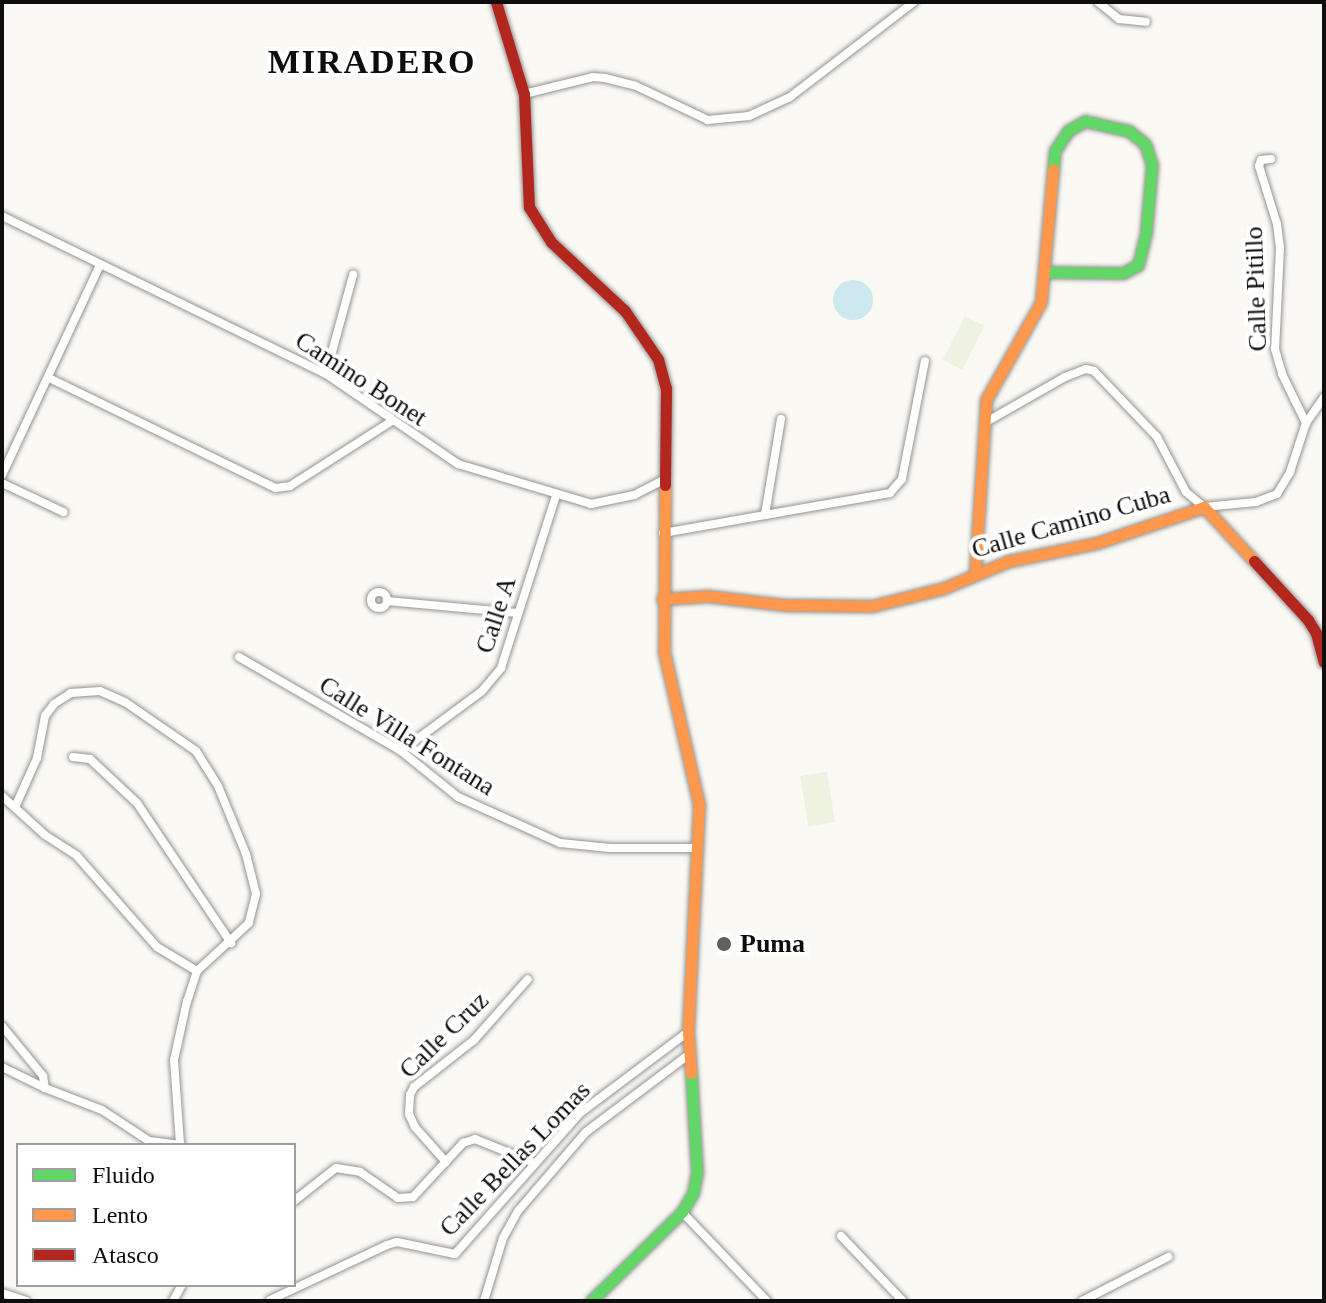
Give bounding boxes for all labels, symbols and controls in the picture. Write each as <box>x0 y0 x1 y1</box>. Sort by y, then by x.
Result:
district label: MIRADERO <box>268 42 476 82</box>
street label: Calle Pitillo <box>1238 226 1274 352</box>
street label: Camino Bonet <box>289 325 433 433</box>
street label: Calle Camino Cuba <box>968 479 1174 565</box>
street label: Calle A <box>469 572 523 658</box>
street label: Calle Villa Fontana <box>313 669 501 803</box>
place label: Puma <box>740 928 805 960</box>
marker: Puma <box>715 935 733 953</box>
street label: Calle Cruz <box>393 985 495 1085</box>
street label: Calle Bellas Lomas <box>433 1075 597 1243</box>
legend <box>16 1143 296 1287</box>
text: Fluido <box>92 1162 155 1188</box>
text: Lento <box>92 1202 148 1228</box>
text: Atasco <box>92 1242 159 1268</box>

